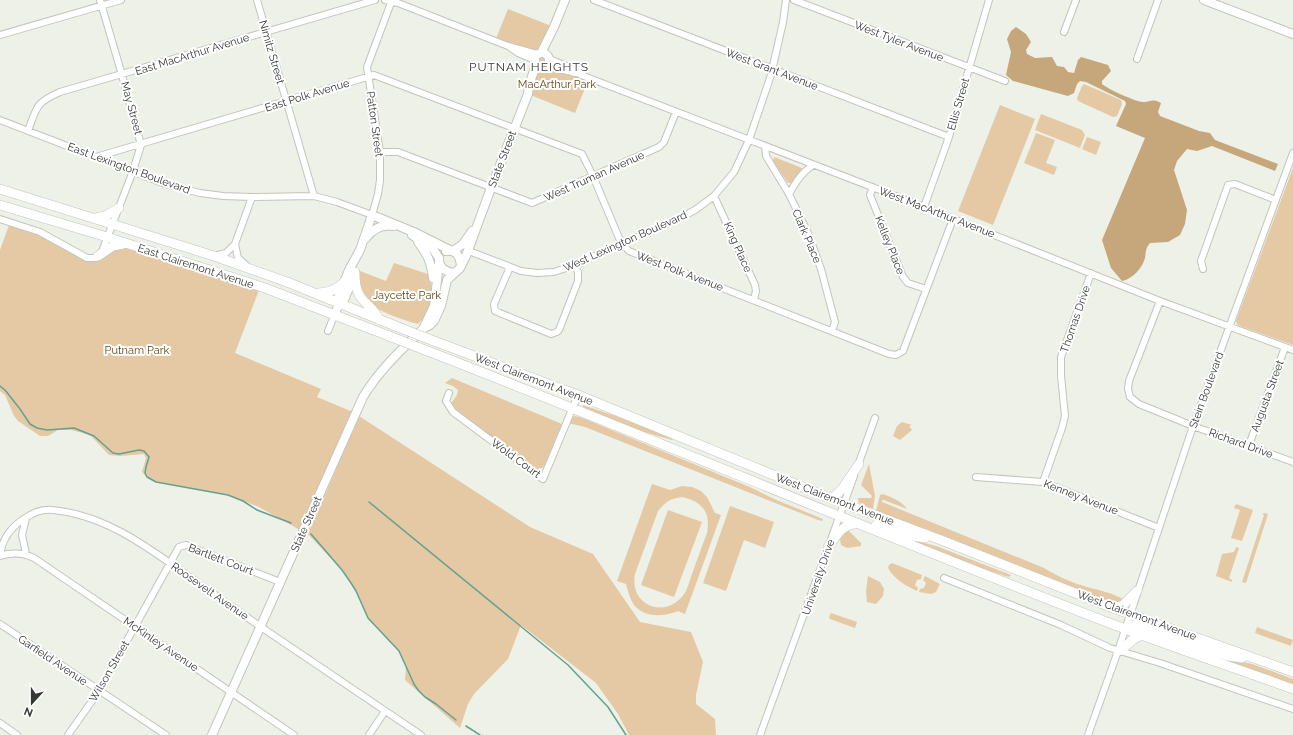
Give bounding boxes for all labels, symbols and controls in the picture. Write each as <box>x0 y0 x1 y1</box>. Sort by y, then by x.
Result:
street label: West Tyler Avenue <box>852 18 946 65</box>
street label: Nimitz Street <box>256 19 287 86</box>
street label: East MacArthur Avenue <box>134 31 251 78</box>
street label: West Grant Avenue <box>724 46 820 93</box>
district label: PUTNAM HEIGHTS <box>469 60 589 74</box>
street label: East Polk Avenue <box>263 76 351 115</box>
street label: Ellis Street <box>945 76 972 132</box>
park label: MacArthur Park <box>518 78 596 91</box>
street label: May Street <box>118 80 145 136</box>
street label: Patton Street <box>363 90 386 158</box>
street label: State Street <box>486 129 519 189</box>
street label: East Lexington Boulevard <box>66 140 192 197</box>
street label: West Truman Avenue <box>542 148 647 204</box>
street label: West MacArthur Avenue <box>877 184 997 241</box>
street label: Clark Place <box>789 207 824 266</box>
street label: West Lexington Boulevard <box>561 208 689 275</box>
street label: Kelley Place <box>872 214 907 277</box>
street label: King Place <box>721 220 755 275</box>
street label: East Clairemont Avenue <box>136 242 256 292</box>
street label: West Polk Avenue <box>634 249 726 294</box>
street label: Thomas Drive <box>1058 283 1093 354</box>
park label: Jaycette Park <box>373 289 441 302</box>
park label: Putnam Park <box>105 344 170 357</box>
street label: Stein Boulevard <box>1187 350 1226 430</box>
street label: West Clairemont Avenue <box>473 351 595 408</box>
street label: Augusta Street <box>1248 358 1287 434</box>
street label: Richard Drive <box>1207 426 1275 461</box>
street label: Wold Court <box>488 436 543 481</box>
street label: West Clairemont Avenue <box>774 471 896 528</box>
street label: Kenney Avenue <box>1042 477 1121 518</box>
street label: State Street <box>288 494 325 554</box>
street label: University Drive <box>799 537 838 617</box>
street label: Bartlett Court <box>186 541 255 578</box>
street label: Roosevelt Avenue <box>168 560 251 623</box>
street label: West Clairemont Avenue <box>1075 588 1199 643</box>
street label: McKinley Avenue <box>121 615 201 675</box>
street label: Garfield Avenue <box>16 632 90 689</box>
street label: Wilson Street <box>87 638 132 704</box>
north arrow <box>12 683 52 723</box>
text: N <box>22 704 35 719</box>

